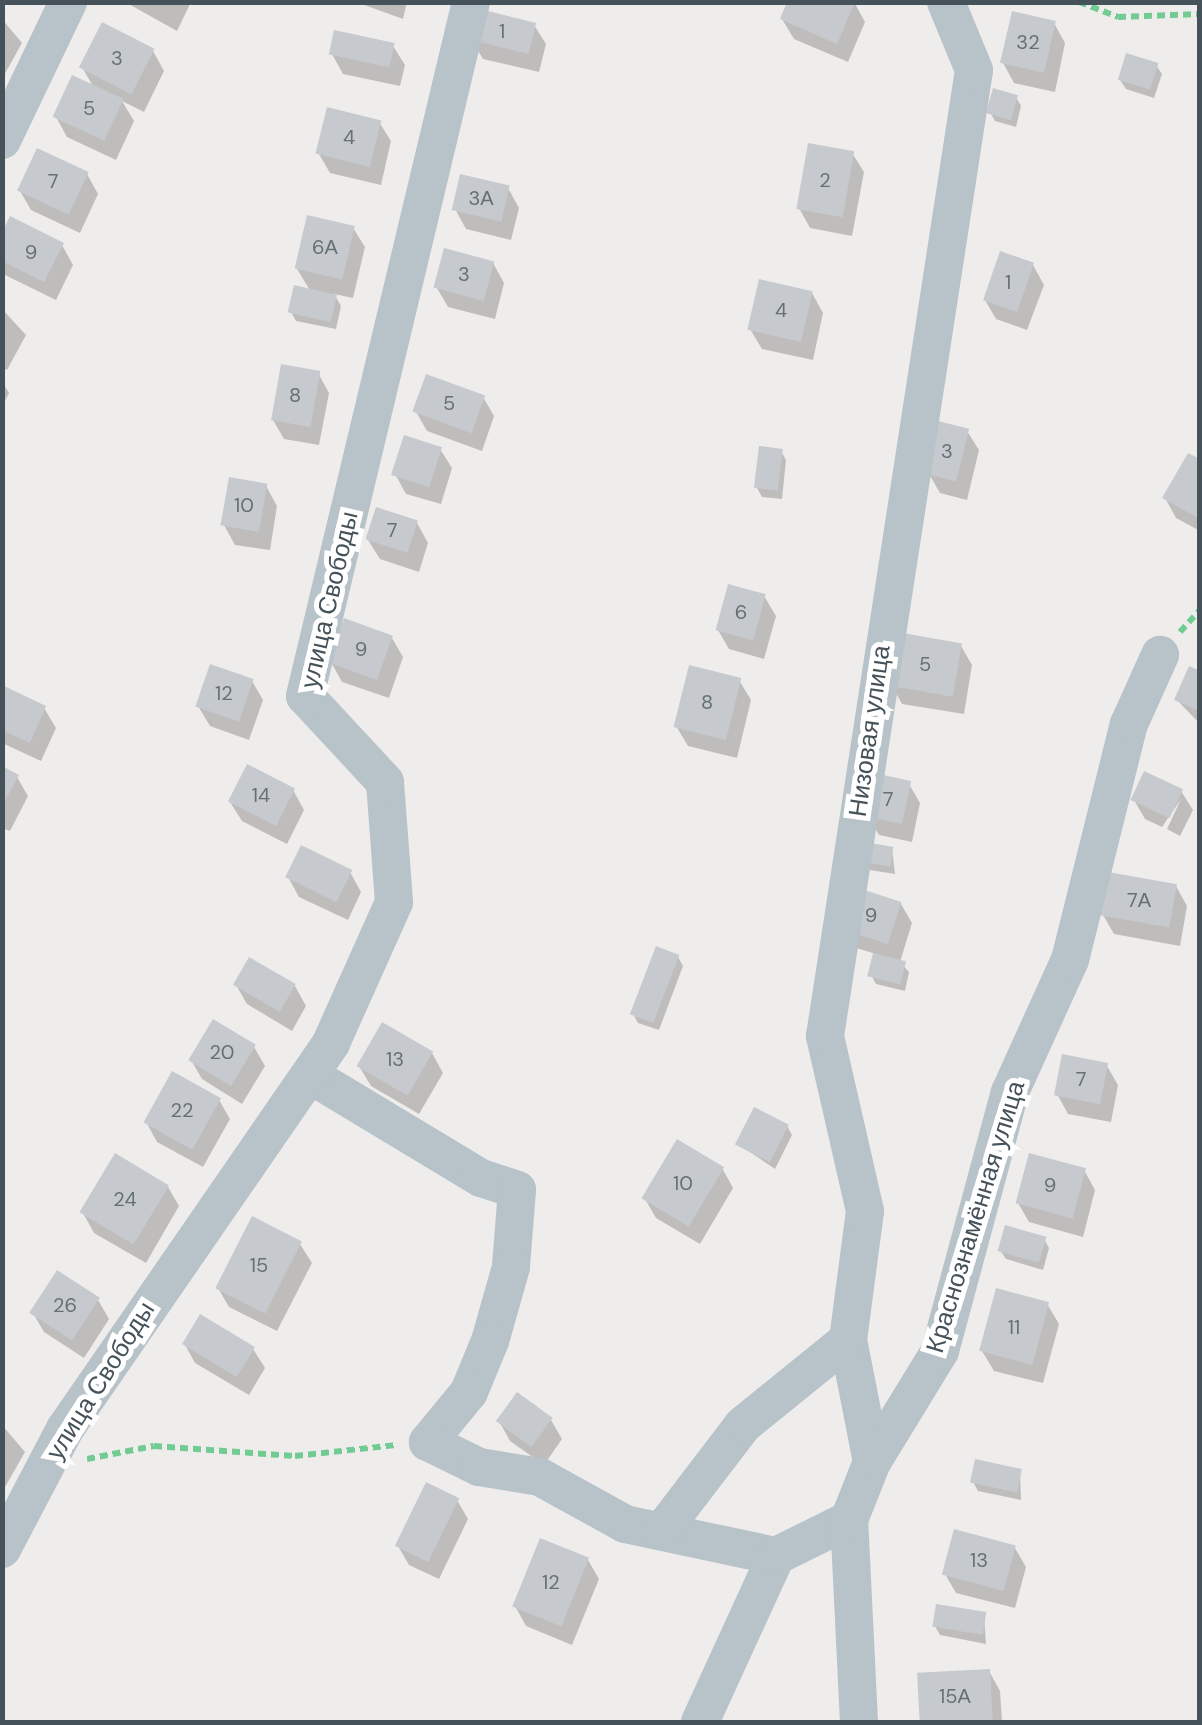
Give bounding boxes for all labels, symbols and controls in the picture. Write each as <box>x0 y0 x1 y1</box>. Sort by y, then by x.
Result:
house number: 1 <box>499 19 505 43</box>
house number: 32 <box>1016 30 1040 54</box>
house number: 3 <box>111 46 123 70</box>
house number: 5 <box>83 96 95 120</box>
house number: 4 <box>343 125 355 149</box>
house number: 2 <box>819 168 831 192</box>
house number: 7 <box>48 169 58 193</box>
house number: 3А <box>468 186 494 210</box>
house number: 6А <box>312 235 338 259</box>
house number: 9 <box>25 240 37 264</box>
house number: 3 <box>458 262 470 286</box>
house number: 1 <box>1005 270 1011 294</box>
house number: 4 <box>775 298 787 322</box>
house number: 8 <box>289 383 301 407</box>
house number: 5 <box>443 391 455 415</box>
house number: 3 <box>941 439 953 463</box>
house number: 10 <box>234 493 254 517</box>
street label: улица Свободы <box>295 509 365 691</box>
house number: 7 <box>387 518 397 542</box>
house number: 6 <box>735 600 747 624</box>
house number: 9 <box>355 637 367 661</box>
street label: Низовая улица <box>843 643 897 819</box>
house number: 5 <box>919 652 931 676</box>
house number: 12 <box>215 681 233 705</box>
house number: 8 <box>701 690 713 714</box>
house number: 14 <box>252 783 270 807</box>
house number: 7 <box>883 787 893 811</box>
house number: 7А <box>1127 888 1151 912</box>
house number: 9 <box>865 903 877 927</box>
house number: 20 <box>210 1040 234 1064</box>
house number: 13 <box>386 1047 404 1071</box>
house number: 7 <box>1076 1067 1086 1091</box>
street label: Краснознамённая улица <box>920 1077 1032 1357</box>
house number: 22 <box>170 1098 194 1122</box>
house number: 10 <box>673 1171 693 1195</box>
house number: 9 <box>1044 1173 1056 1197</box>
house number: 24 <box>113 1187 137 1211</box>
house number: 15 <box>250 1253 268 1277</box>
house number: 26 <box>53 1293 77 1317</box>
street label: улица Свободы <box>40 1296 162 1466</box>
house number: 11 <box>1008 1315 1020 1339</box>
house number: 13 <box>970 1548 988 1572</box>
house number: 12 <box>542 1570 560 1594</box>
house number: 15А <box>939 1684 971 1708</box>

